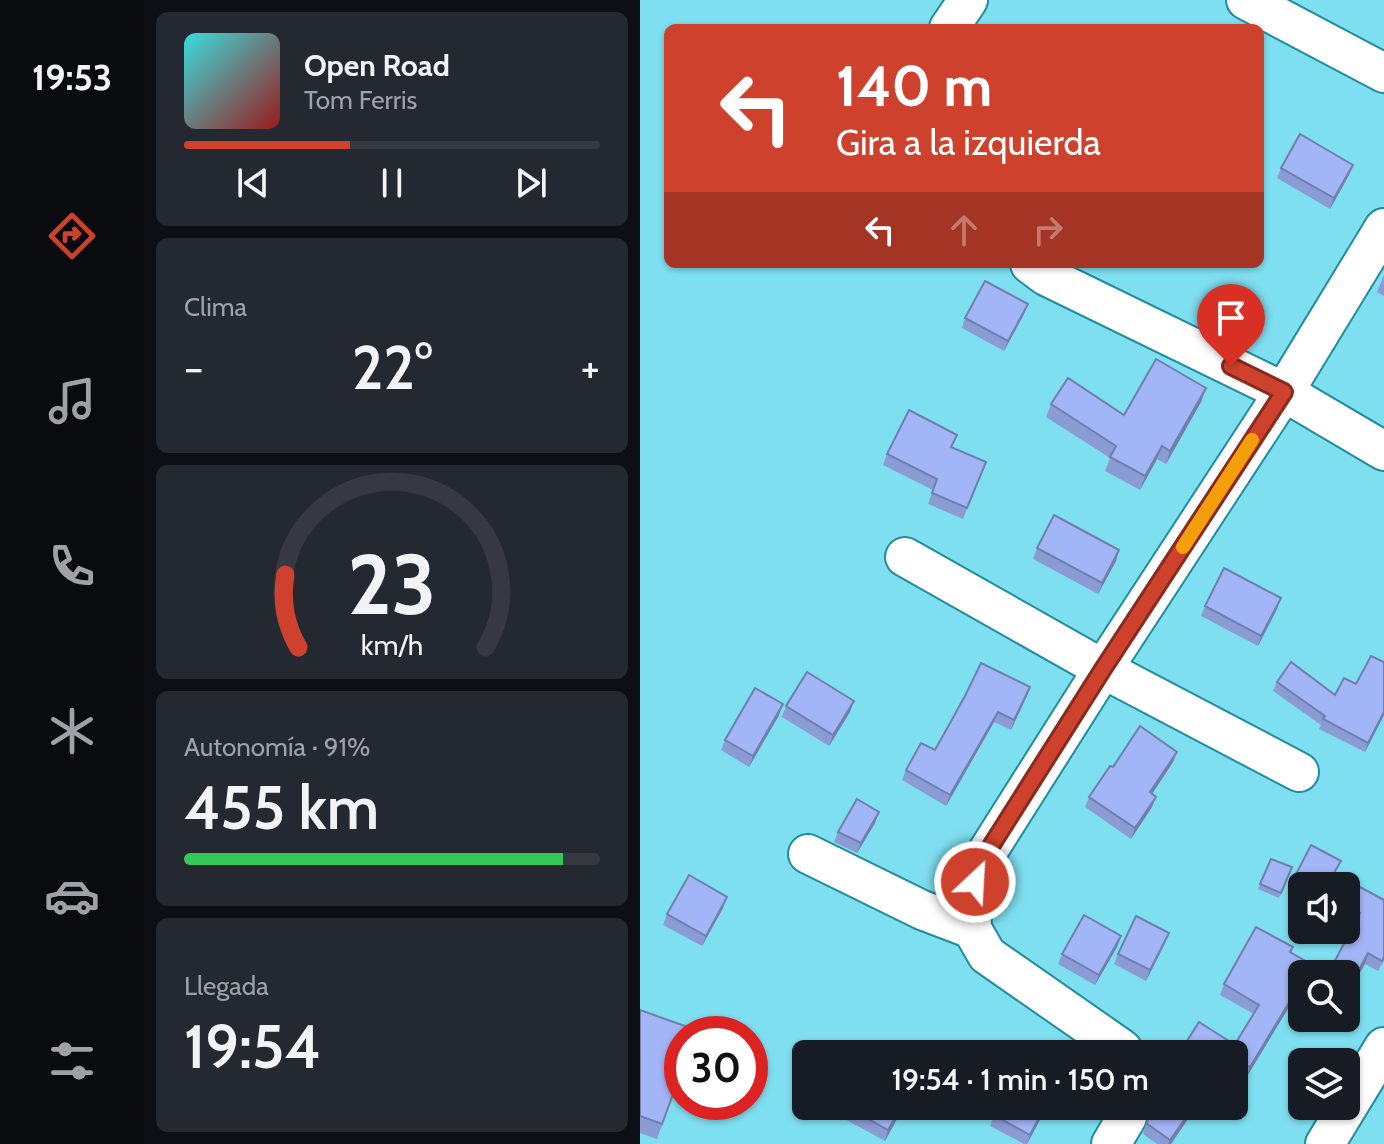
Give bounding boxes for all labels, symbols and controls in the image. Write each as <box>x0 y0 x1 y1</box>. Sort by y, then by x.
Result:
text: Open Road <box>304 47 450 84</box>
text: 140 m <box>836 52 992 120</box>
text: 19:53 <box>32 55 112 99</box>
icon: left <box>704 56 808 160</box>
text: Tom Ferris <box>304 84 417 116</box>
text: Gira a la izquierda <box>836 120 1101 164</box>
icon: previous <box>231 161 275 205</box>
icon: pause <box>370 161 414 205</box>
icon: next <box>509 161 553 205</box>
icon: directions <box>44 208 100 264</box>
icon: left <box>858 208 902 252</box>
icon: ahead <box>942 208 986 252</box>
icon: right <box>1026 208 1070 252</box>
pin <box>1197 284 1265 366</box>
text: Clima <box>184 291 247 323</box>
icon: arrive <box>1209 296 1253 340</box>
text: 22° <box>352 331 432 404</box>
text: − <box>184 341 203 394</box>
text: + <box>581 341 600 394</box>
icon: music <box>44 373 100 429</box>
text: 23 <box>348 534 436 635</box>
icon: phone <box>44 538 100 594</box>
text: km/h <box>361 627 423 662</box>
icon: climate <box>44 703 100 759</box>
text: Autonomía · 91% <box>184 731 370 763</box>
text: 455 km <box>184 771 379 844</box>
position arrow <box>933 840 1017 924</box>
icon: car <box>44 868 100 924</box>
map controls <box>1288 872 1360 1120</box>
button: sound <box>1288 872 1360 944</box>
button: search <box>1288 960 1360 1032</box>
text: Llegada <box>184 970 269 1002</box>
text: 19:54 <box>184 1010 321 1083</box>
speed limit sign: 30 <box>664 1016 768 1120</box>
icon: filters <box>44 1033 100 1089</box>
button: layers <box>1288 1048 1360 1120</box>
text: 19:54 · 1 min · 150 m <box>891 1061 1149 1098</box>

